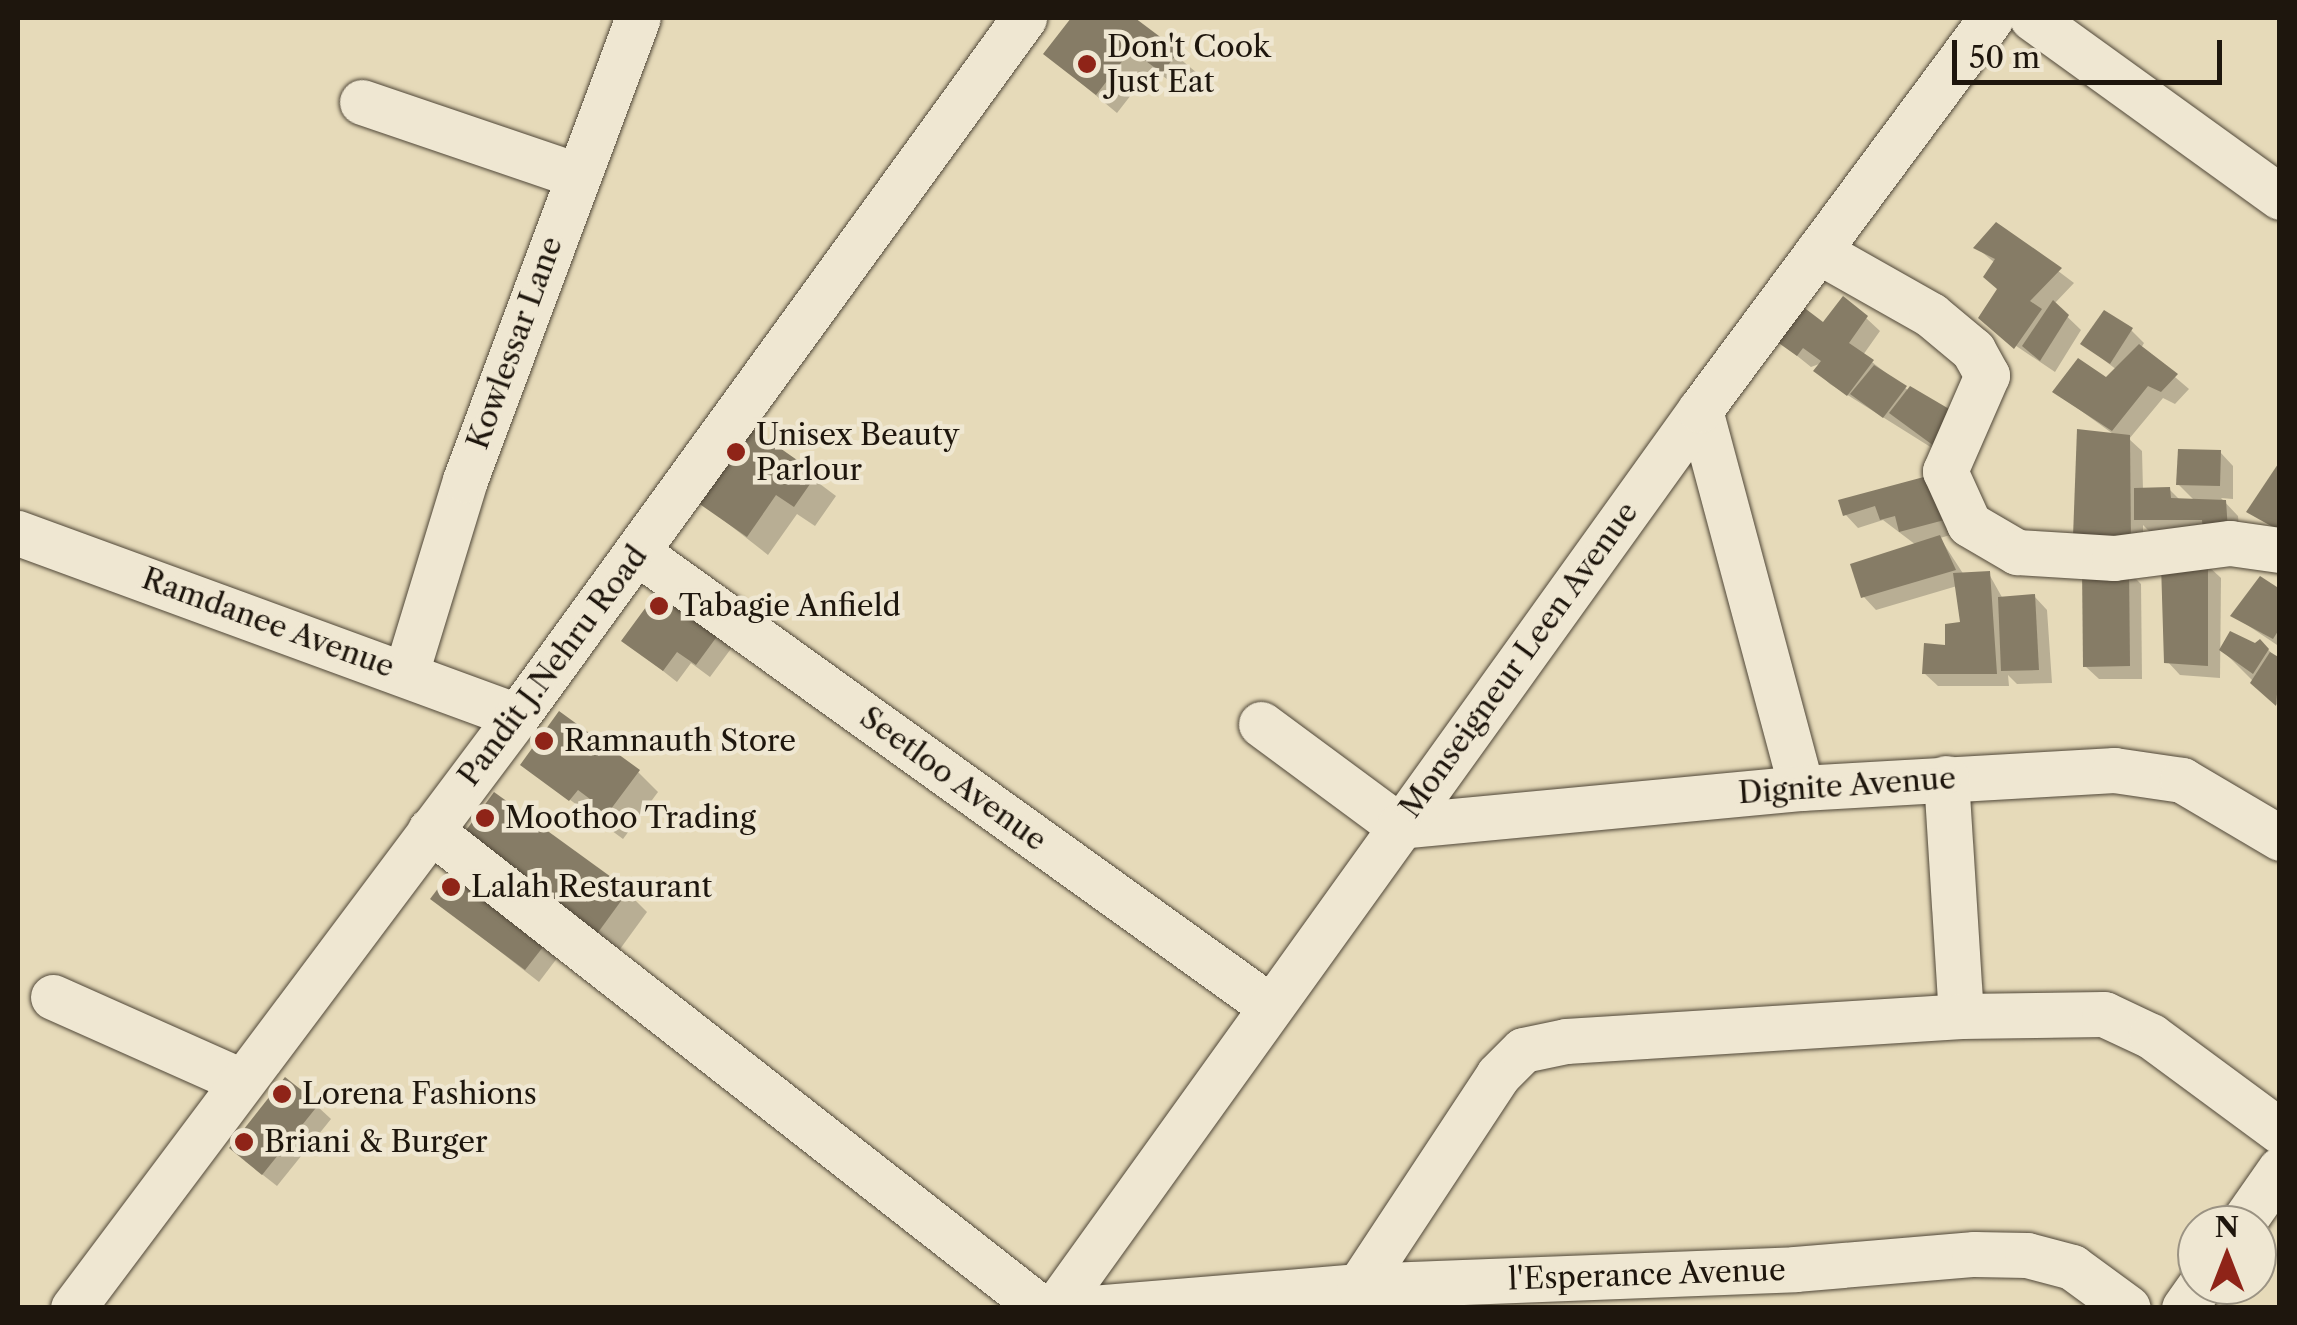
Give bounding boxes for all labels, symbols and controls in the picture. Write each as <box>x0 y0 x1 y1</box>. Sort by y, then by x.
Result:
scale bar <box>1957 20 2227 82</box>
place label: Don't Cook Just Eat <box>1107 29 1270 100</box>
text: 50 m <box>1969 39 2040 76</box>
marker: Don't Cook Just Eat <box>1076 53 1098 75</box>
street label: Kowlessar Lane <box>460 232 570 454</box>
place label: Unisex Beauty Parlour <box>756 417 960 488</box>
marker: Unisex Beauty Parlour <box>725 441 747 463</box>
street label: Monseigneur Leen Avenue <box>1392 495 1646 825</box>
street label: Pandit J.Nehru Road <box>451 539 655 793</box>
street label: Ramdanee Avenue <box>136 560 400 686</box>
place label: Tabagie Anfield <box>679 588 902 624</box>
marker: Tabagie Anfield <box>648 595 670 617</box>
street label: Seetloo Avenue <box>852 699 1054 859</box>
place label: Ramnauth Store <box>564 723 796 759</box>
marker: Ramnauth Store <box>533 730 555 752</box>
street label: Dignite Avenue <box>1736 760 1958 812</box>
place label: Moothoo Trading <box>505 800 756 836</box>
marker: Moothoo Trading <box>474 807 496 829</box>
place label: Lalah Restaurant <box>471 869 712 905</box>
marker: Lalah Restaurant <box>440 876 462 898</box>
place label: Lorena Fashions <box>302 1076 537 1112</box>
marker: Lorena Fashions <box>271 1083 293 1105</box>
place label: Briani & Burger <box>264 1124 488 1160</box>
marker: Briani & Burger <box>233 1131 255 1153</box>
north arrow <box>2177 1205 2277 1305</box>
text: N <box>2215 1210 2239 1244</box>
street label: l'Esperance Avenue <box>1507 1252 1787 1298</box>

